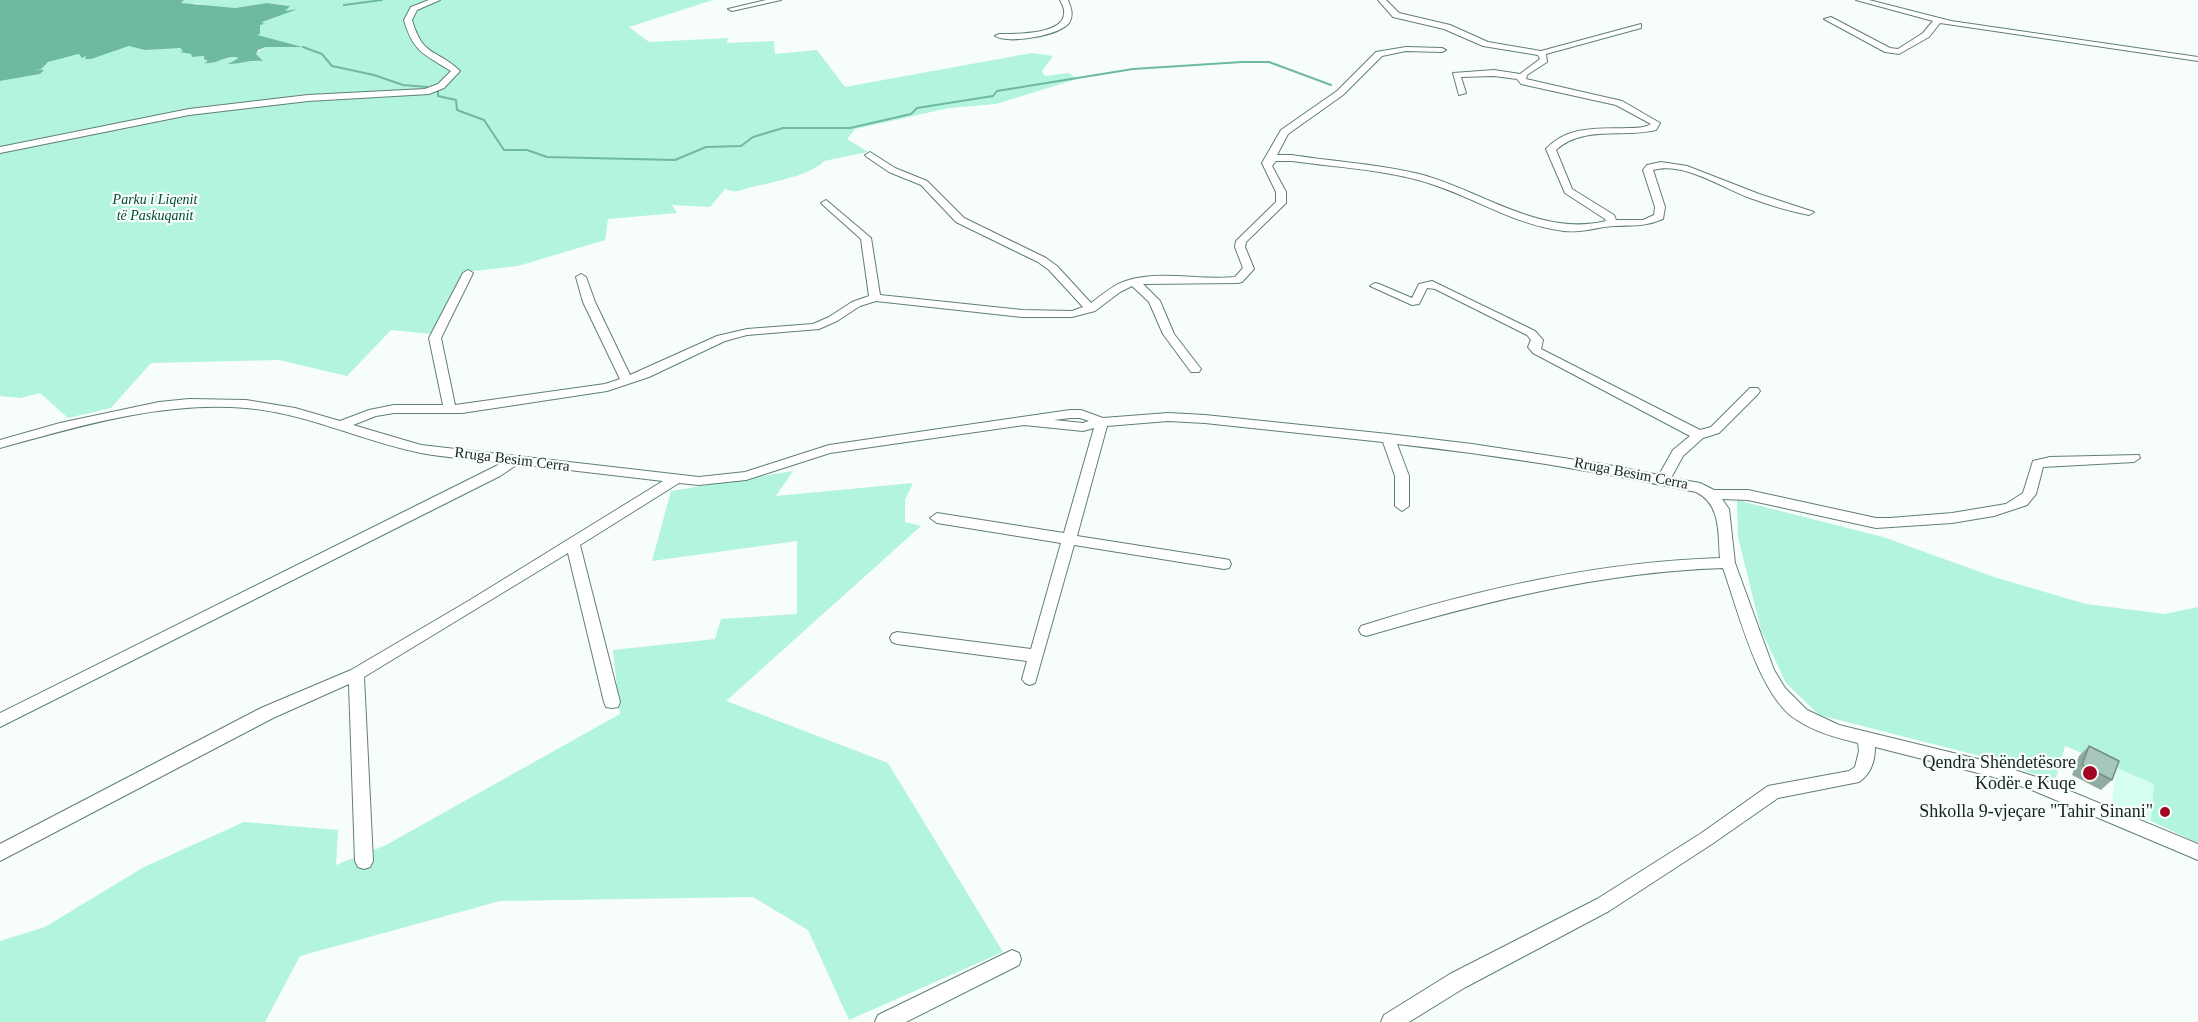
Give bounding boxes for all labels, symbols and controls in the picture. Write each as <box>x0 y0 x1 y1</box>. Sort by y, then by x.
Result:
park label: Parku i Liqenit të Paskuqanit <box>113 192 197 225</box>
street label: Rruga Besim Cerra <box>453 444 571 476</box>
street label: Rruga Besim Cerra <box>1572 454 1690 494</box>
place label: Qendra Shëndetësore Kodër e Kuqe <box>1923 752 2076 795</box>
marker: Qendra Shëndetësore Kodër e Kuqe <box>2081 764 2099 782</box>
place label: Shkolla 9-vjeçare "Tahir Sinani" <box>1919 801 2153 823</box>
marker: Shkolla 9-vjeçare "Tahir Sinani" <box>2158 805 2172 819</box>

